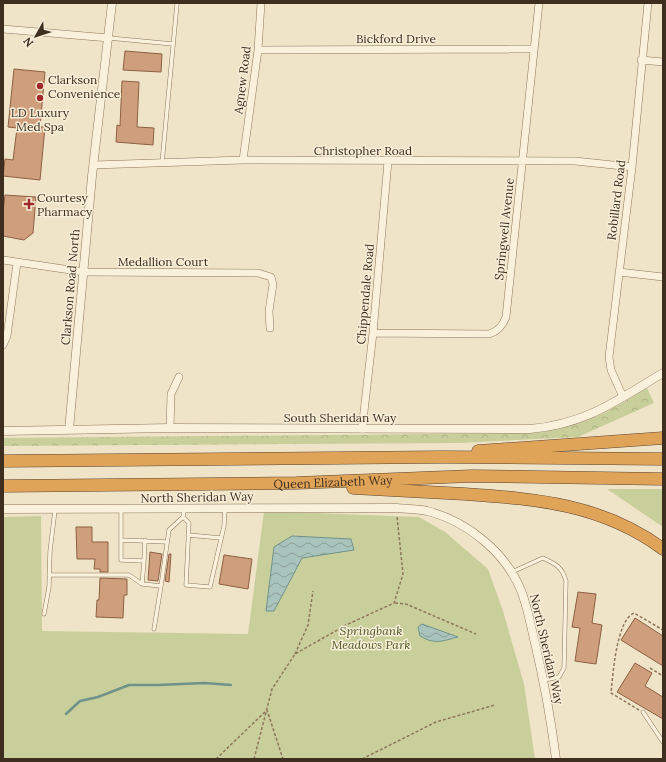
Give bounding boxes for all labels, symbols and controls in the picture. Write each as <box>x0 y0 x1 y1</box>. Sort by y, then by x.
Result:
north arrow <box>16 16 56 56</box>
street label: Bickford Drive <box>356 31 437 46</box>
text: N <box>20 34 36 50</box>
street label: Agnew Road <box>230 45 254 116</box>
place label: Clarkson Convenience <box>48 72 121 101</box>
marker: Clarkson Convenience <box>35 81 45 91</box>
marker: LD Luxury Med Spa <box>35 93 45 103</box>
place label: LD Luxury Med Spa <box>11 105 70 134</box>
street label: Christopher Road <box>314 143 412 158</box>
street label: Robillard Road <box>604 159 628 241</box>
street label: Springwell Avenue <box>491 177 517 281</box>
place label: Courtesy Pharmacy <box>37 190 93 219</box>
marker: Courtesy Pharmacy <box>24 199 34 209</box>
street label: Clarkson Road North <box>57 228 83 346</box>
street label: Chippendale Road <box>353 243 377 345</box>
street label: Medallion Court <box>118 254 209 269</box>
street label: South Sheridan Way <box>284 410 397 425</box>
street label: Queen Elizabeth Way <box>273 472 393 491</box>
street label: North Sheridan Way <box>140 489 254 505</box>
street label: North Sheridan Way <box>527 592 567 706</box>
park label: Springbank Meadows Park <box>331 623 411 652</box>

